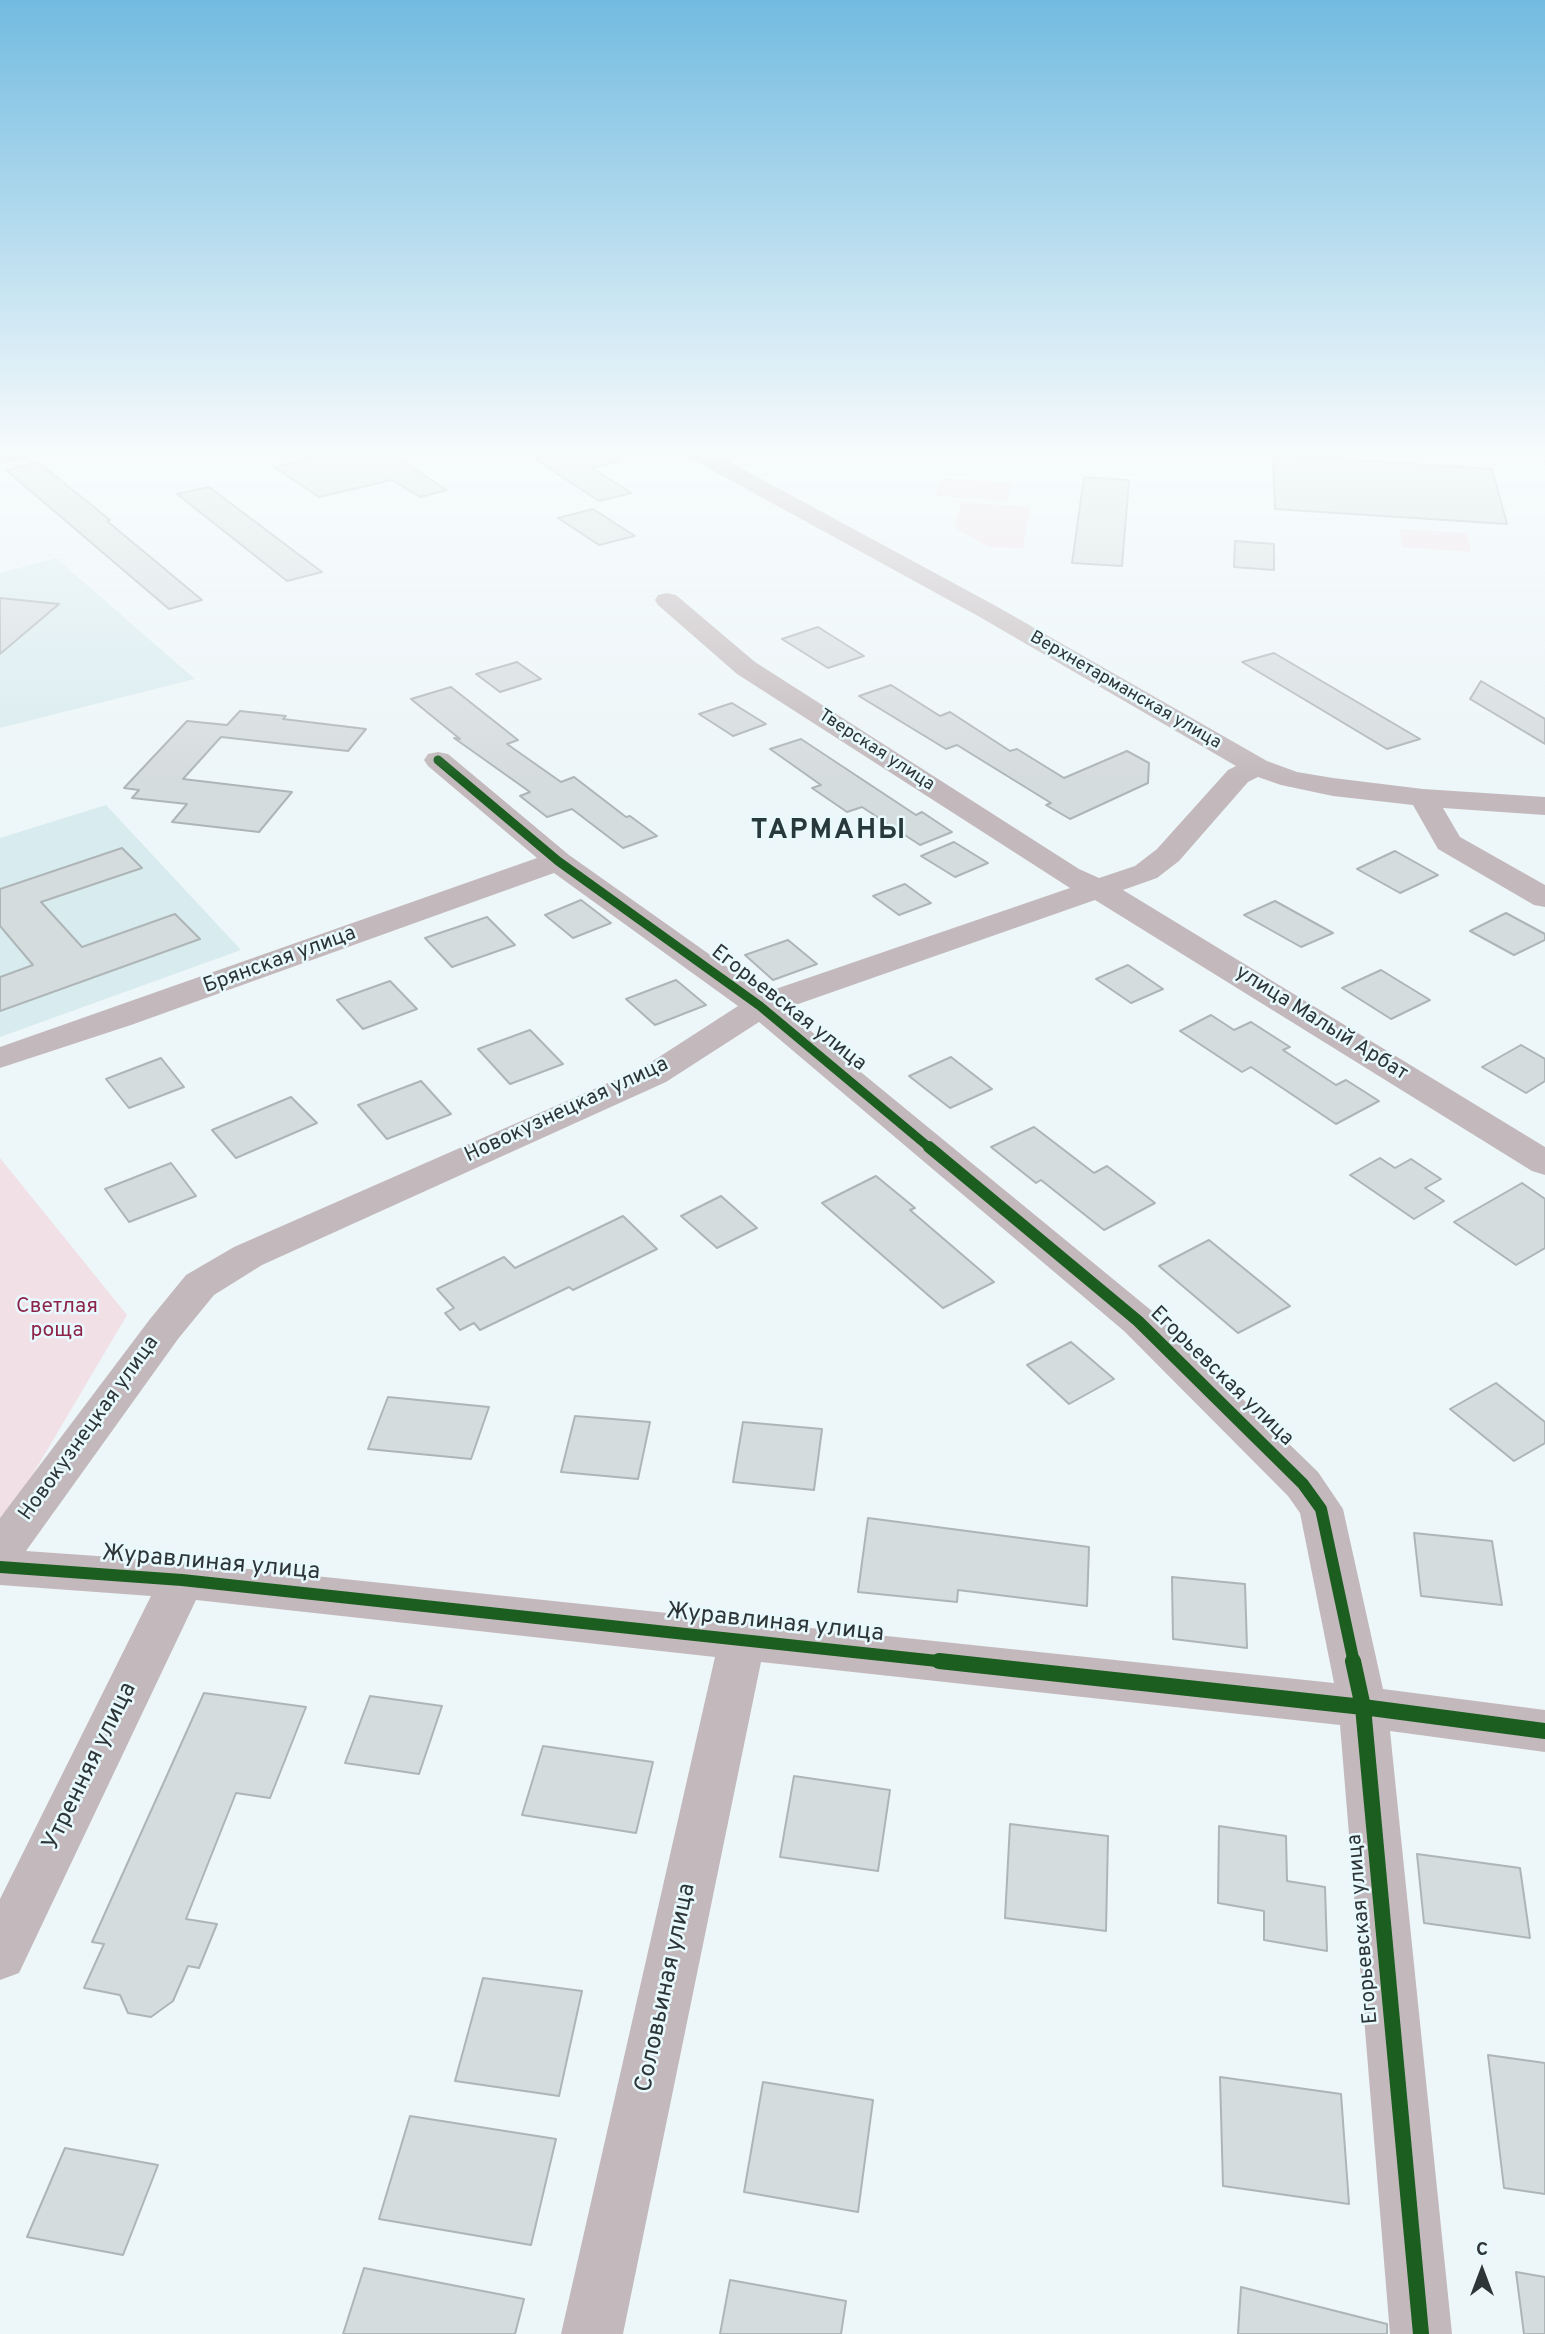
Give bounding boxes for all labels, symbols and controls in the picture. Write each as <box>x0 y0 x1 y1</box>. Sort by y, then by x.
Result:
street label: Верхнетарманская улица <box>1025 627 1225 755</box>
street label: Тверская улица <box>814 705 938 797</box>
district label: ТАРМАНЫ <box>752 815 906 849</box>
street label: Брянская улица <box>200 922 360 1000</box>
street label: Егорьевская улица <box>705 940 871 1078</box>
street label: улица Малый Арбат <box>1230 961 1412 1087</box>
street label: Новокузнецкая улица <box>461 1053 673 1169</box>
park label: Светлая роща <box>16 1295 98 1345</box>
street label: Егорьевская улица <box>1144 1302 1298 1452</box>
street label: Новокузнецкая улица <box>15 1332 165 1526</box>
street label: Журавлиная улица <box>101 1540 321 1588</box>
street label: Журавлиная улица <box>665 1598 885 1650</box>
street label: Утренняя улица <box>38 1678 144 1856</box>
street label: Егорьевская улица <box>1343 1833 1385 2025</box>
street label: Соловьиная улица <box>631 1881 703 2095</box>
north arrow <box>1447 2236 1517 2306</box>
text: С <box>1476 2238 1488 2262</box>

